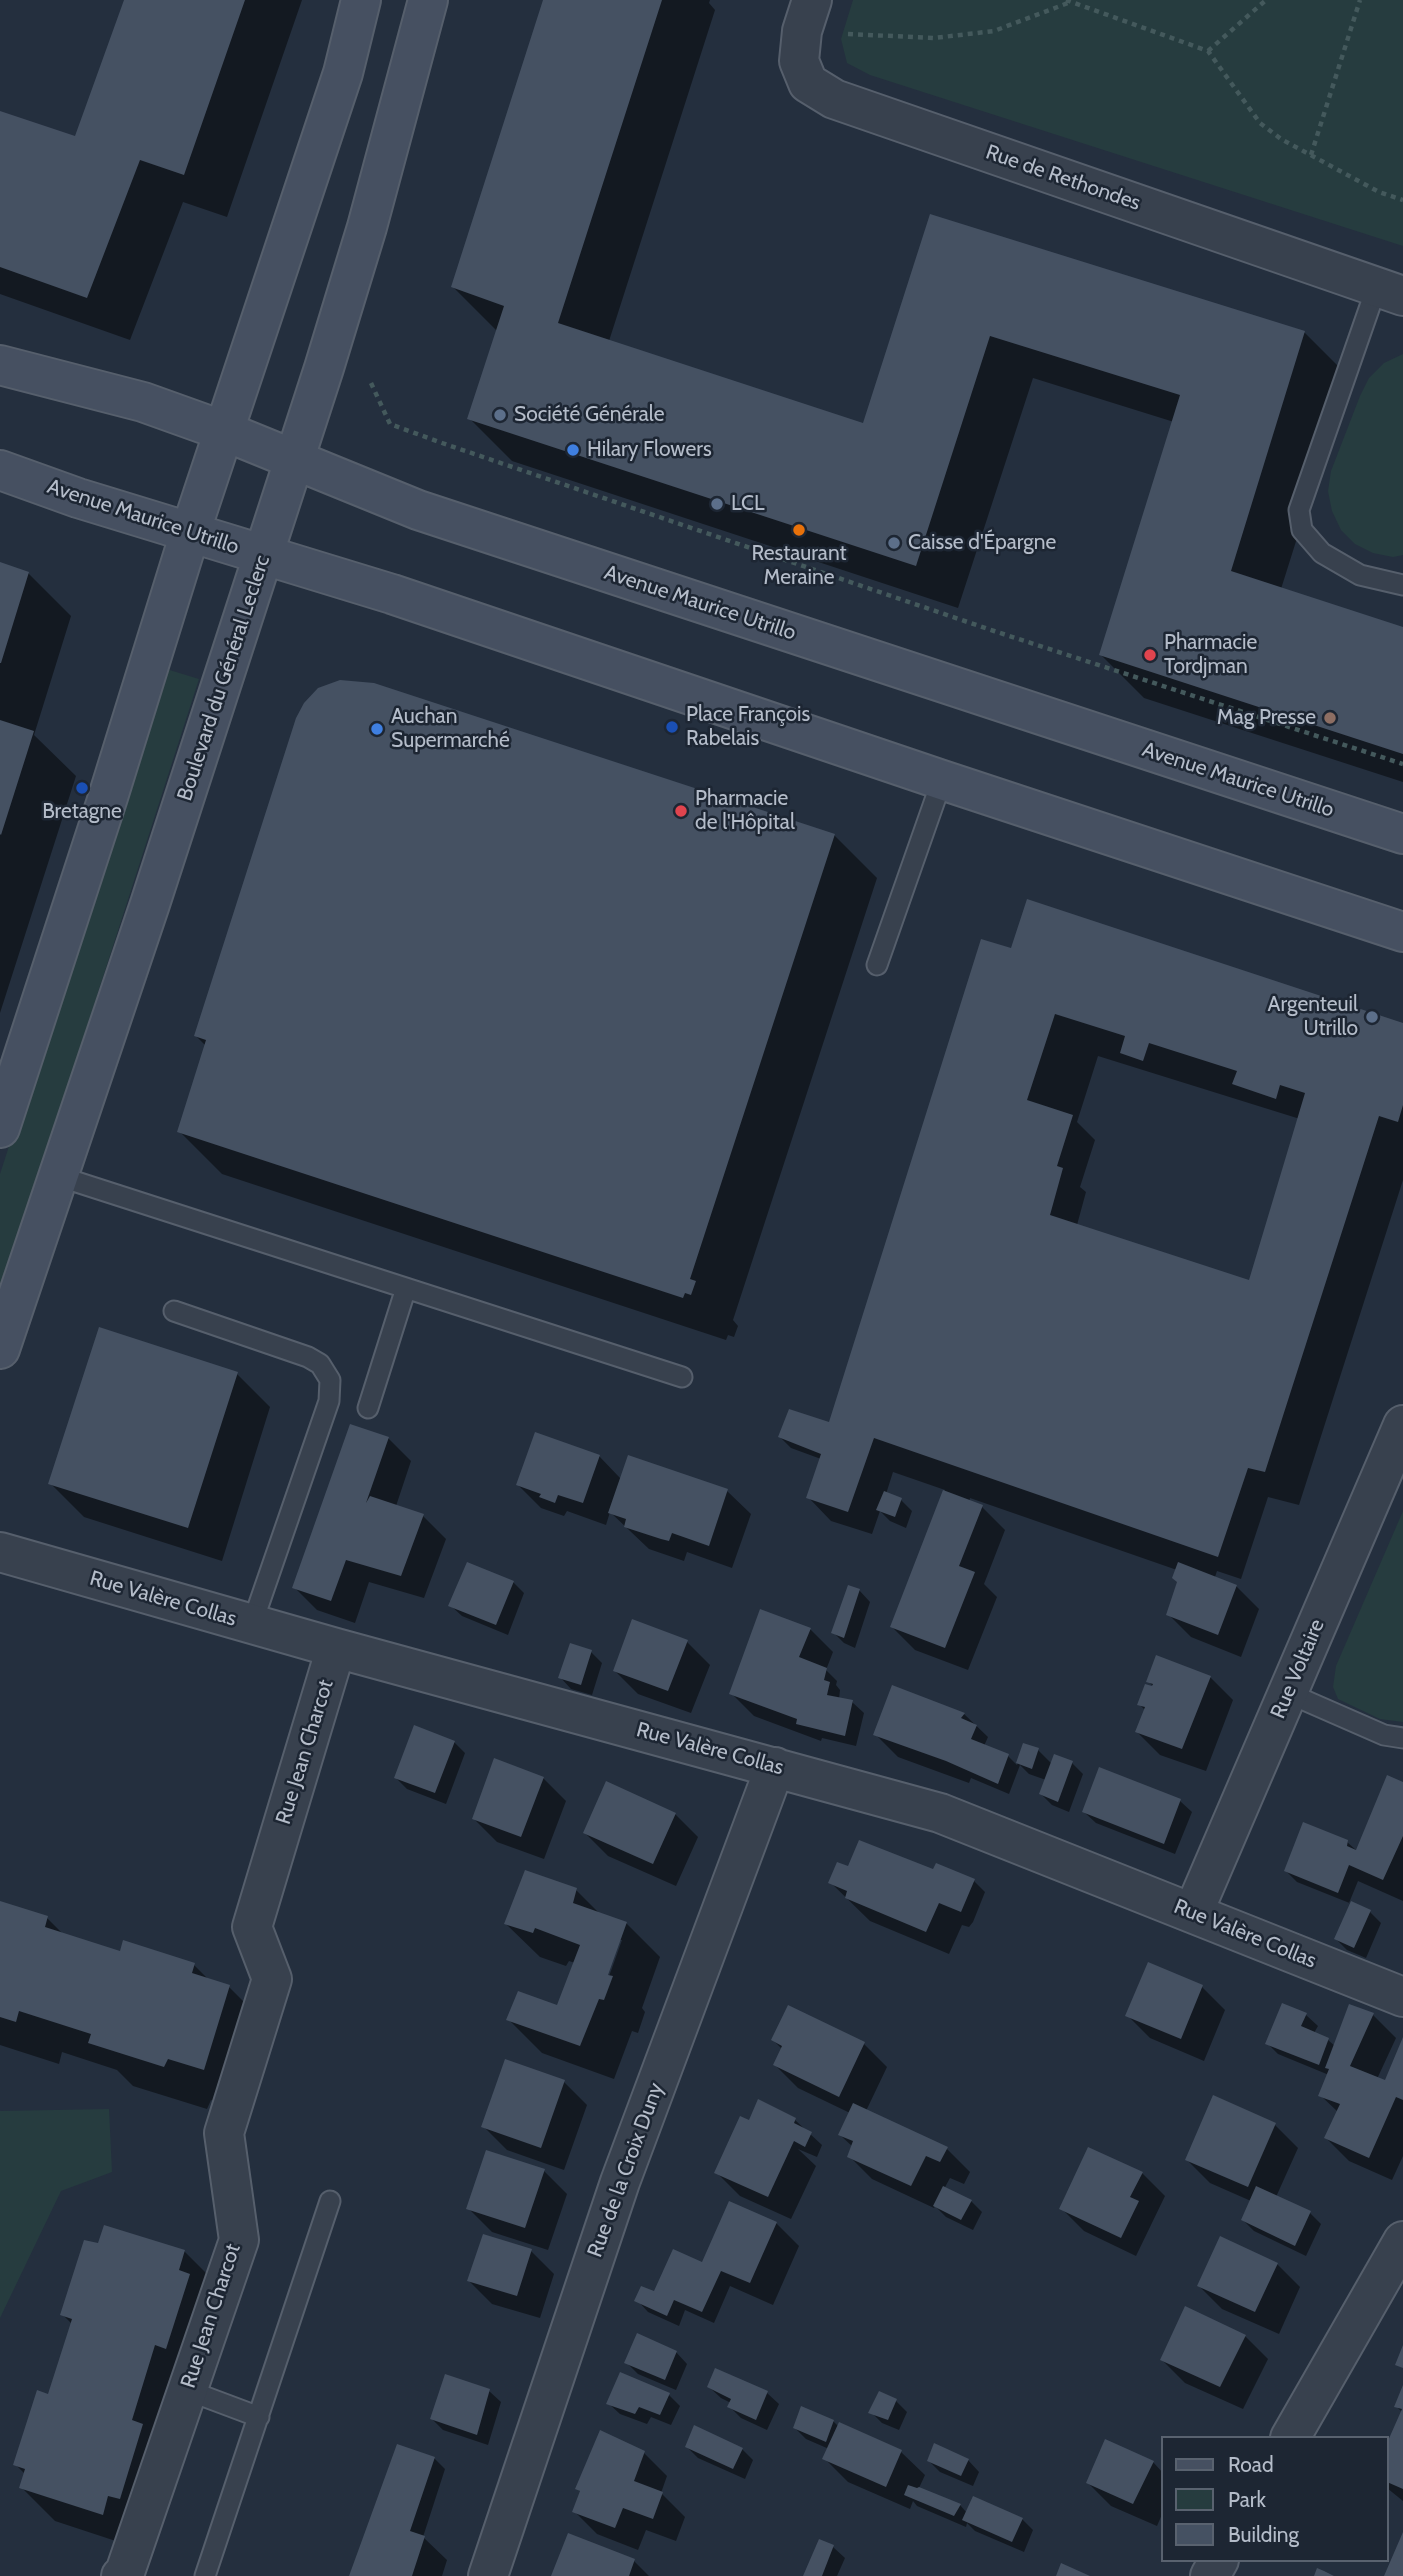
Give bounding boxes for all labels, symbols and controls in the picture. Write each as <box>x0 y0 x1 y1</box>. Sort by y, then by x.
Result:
street label: Rue de Rethondes <box>982 140 1144 216</box>
place label: Société Générale <box>514 402 664 428</box>
marker: Société Générale <box>492 407 508 423</box>
place label: Hilary Flowers <box>587 437 712 463</box>
marker: Hilary Flowers <box>565 442 581 458</box>
street label: Avenue Maurice Utrillo <box>44 474 242 560</box>
place label: LCL <box>731 491 764 517</box>
marker: LCL <box>709 496 725 512</box>
marker: Restaurant Meraine <box>791 522 807 538</box>
place label: Caisse d'Épargne <box>908 530 1056 556</box>
marker: Caisse d'Épargne <box>886 535 902 551</box>
place label: Restaurant Meraine <box>751 541 847 591</box>
street label: Boulevard du Général Leclerc <box>172 552 276 804</box>
street label: Avenue Maurice Utrillo <box>601 560 799 646</box>
place label: Pharmacie Tordjman <box>1164 630 1257 680</box>
marker: Pharmacie Tordjman <box>1142 647 1158 663</box>
place label: Place François Rabelais <box>686 702 810 752</box>
place label: Auchan Supermarché <box>391 704 510 754</box>
place label: Mag Presse <box>1217 705 1316 731</box>
marker: Mag Presse <box>1322 710 1338 726</box>
marker: Place François Rabelais <box>664 719 680 735</box>
marker: Auchan Supermarché <box>369 721 385 737</box>
street label: Avenue Maurice Utrillo <box>1139 737 1337 823</box>
marker: Bretagne <box>74 780 90 796</box>
place label: Pharmacie de l'Hôpital <box>695 786 795 836</box>
place label: Bretagne <box>42 799 122 825</box>
marker: Pharmacie de l'Hôpital <box>673 803 689 819</box>
place label: Argenteuil Utrillo <box>1268 992 1358 1042</box>
marker: Argenteuil Utrillo <box>1364 1009 1380 1025</box>
street label: Rue Valère Collas <box>87 1566 239 1632</box>
street label: Rue Voltaire <box>1266 1615 1330 1723</box>
street label: Rue Jean Charcot <box>271 1677 339 1827</box>
street label: Rue Valère Collas <box>634 1717 786 1781</box>
street label: Rue Valère Collas <box>1170 1894 1320 1974</box>
street label: Rue de la Croix Duny <box>583 2079 669 2261</box>
street label: Rue Jean Charcot <box>176 2241 246 2391</box>
legend <box>1162 2436 1389 2562</box>
text: Road <box>1228 2452 1274 2477</box>
text: Park <box>1228 2487 1266 2512</box>
text: Building <box>1228 2522 1299 2547</box>

